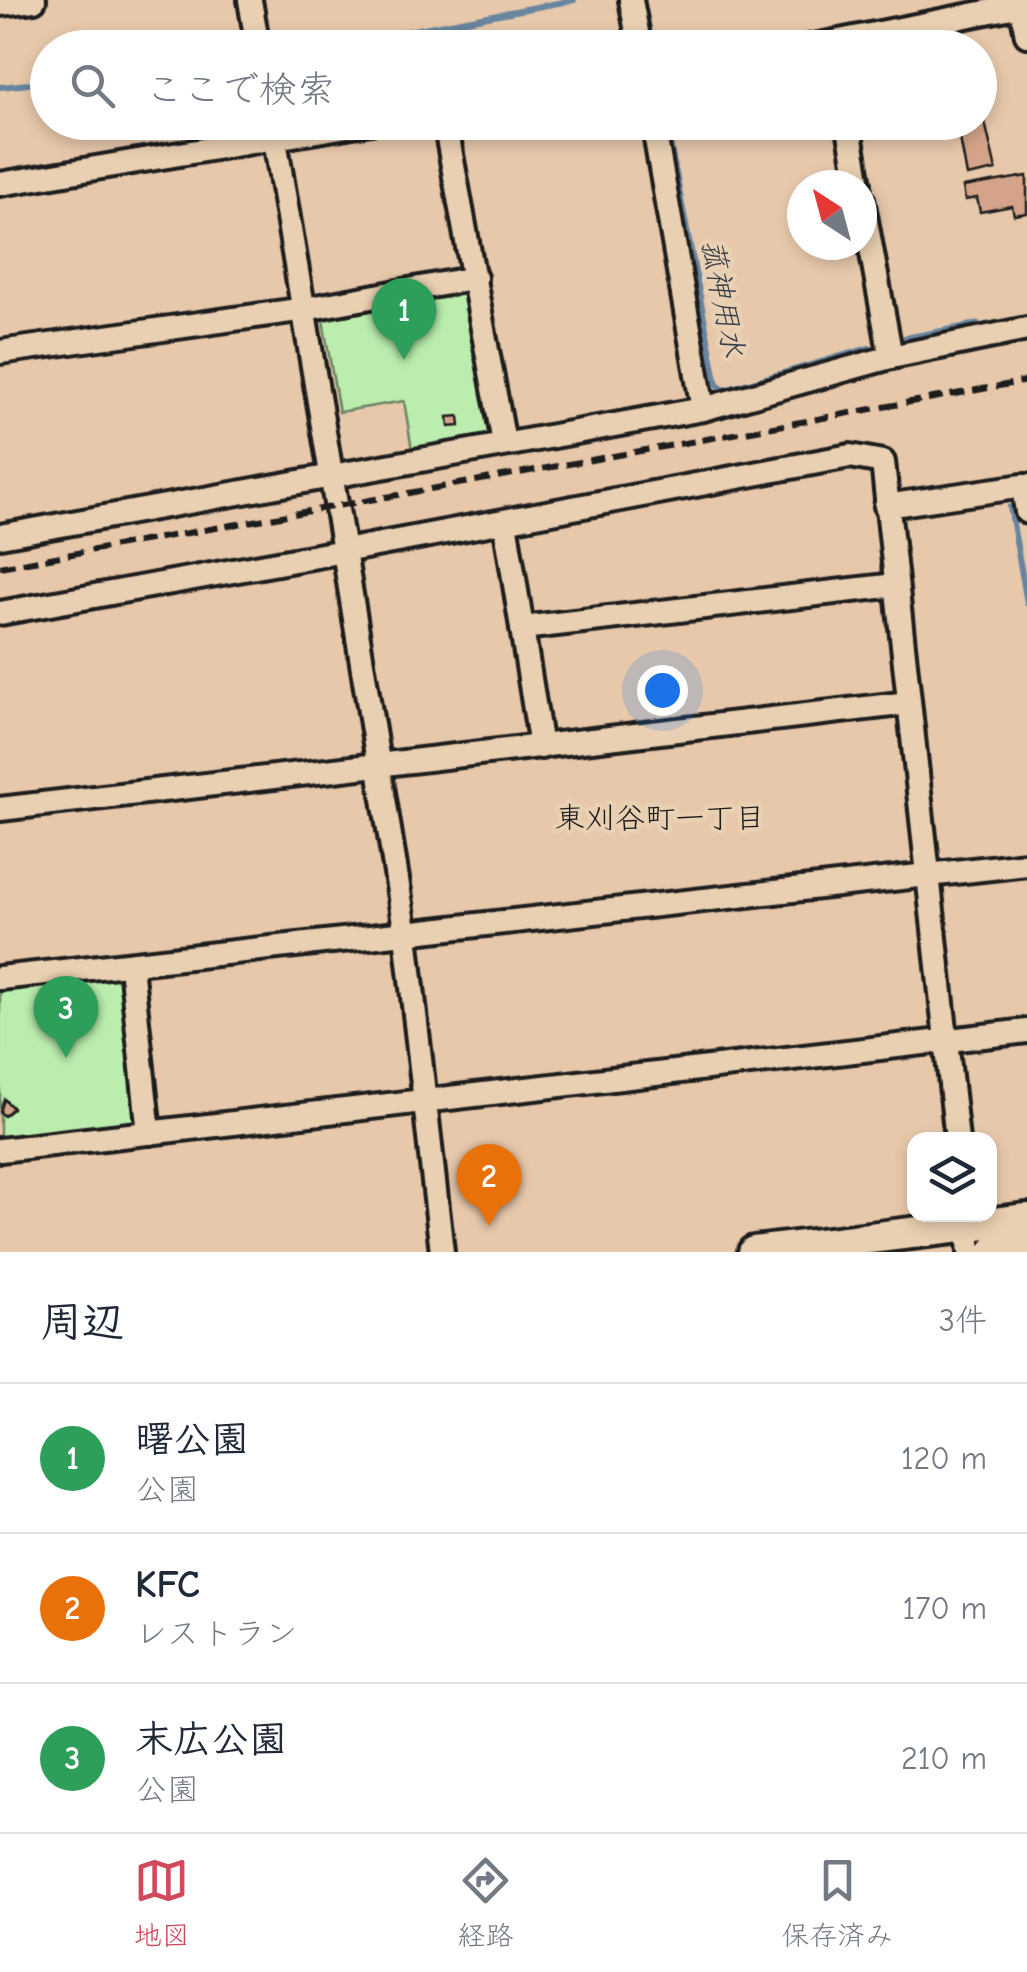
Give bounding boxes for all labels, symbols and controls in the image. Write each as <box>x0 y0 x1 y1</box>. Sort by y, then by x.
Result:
search box <box>30 30 997 140</box>
icon: search <box>65 58 120 113</box>
text: ここで検索 <box>145 68 335 112</box>
north arrow <box>787 170 877 260</box>
water label: 菰神用水 <box>694 236 751 360</box>
pin: 1 <box>372 278 436 360</box>
your location <box>637 665 688 716</box>
district label: 東刈谷町一丁目 <box>555 801 765 836</box>
pin: 3 <box>34 976 98 1058</box>
map controls <box>907 1132 997 1222</box>
button: layers <box>907 1132 997 1222</box>
pin: 2 <box>456 1144 522 1226</box>
text: 周辺 <box>40 1298 124 1347</box>
text: 3件 <box>939 1302 987 1339</box>
text: 曙公園 <box>135 1418 249 1462</box>
text: 1 <box>66 1440 79 1477</box>
text: 120 m <box>901 1440 987 1477</box>
text: 公園 <box>135 1471 199 1508</box>
text: KFC <box>135 1563 200 1607</box>
text: 2 <box>65 1590 80 1627</box>
text: 170 m <box>903 1590 987 1627</box>
text: レストラン <box>135 1615 298 1652</box>
text: 末広公園 <box>135 1718 287 1762</box>
text: 3 <box>65 1740 80 1777</box>
text: 210 m <box>901 1740 987 1777</box>
text: 公園 <box>135 1771 199 1808</box>
tab: 地図 <box>134 1853 190 1953</box>
tab: 経路 <box>457 1853 513 1953</box>
tab: 保存済み <box>781 1853 893 1953</box>

